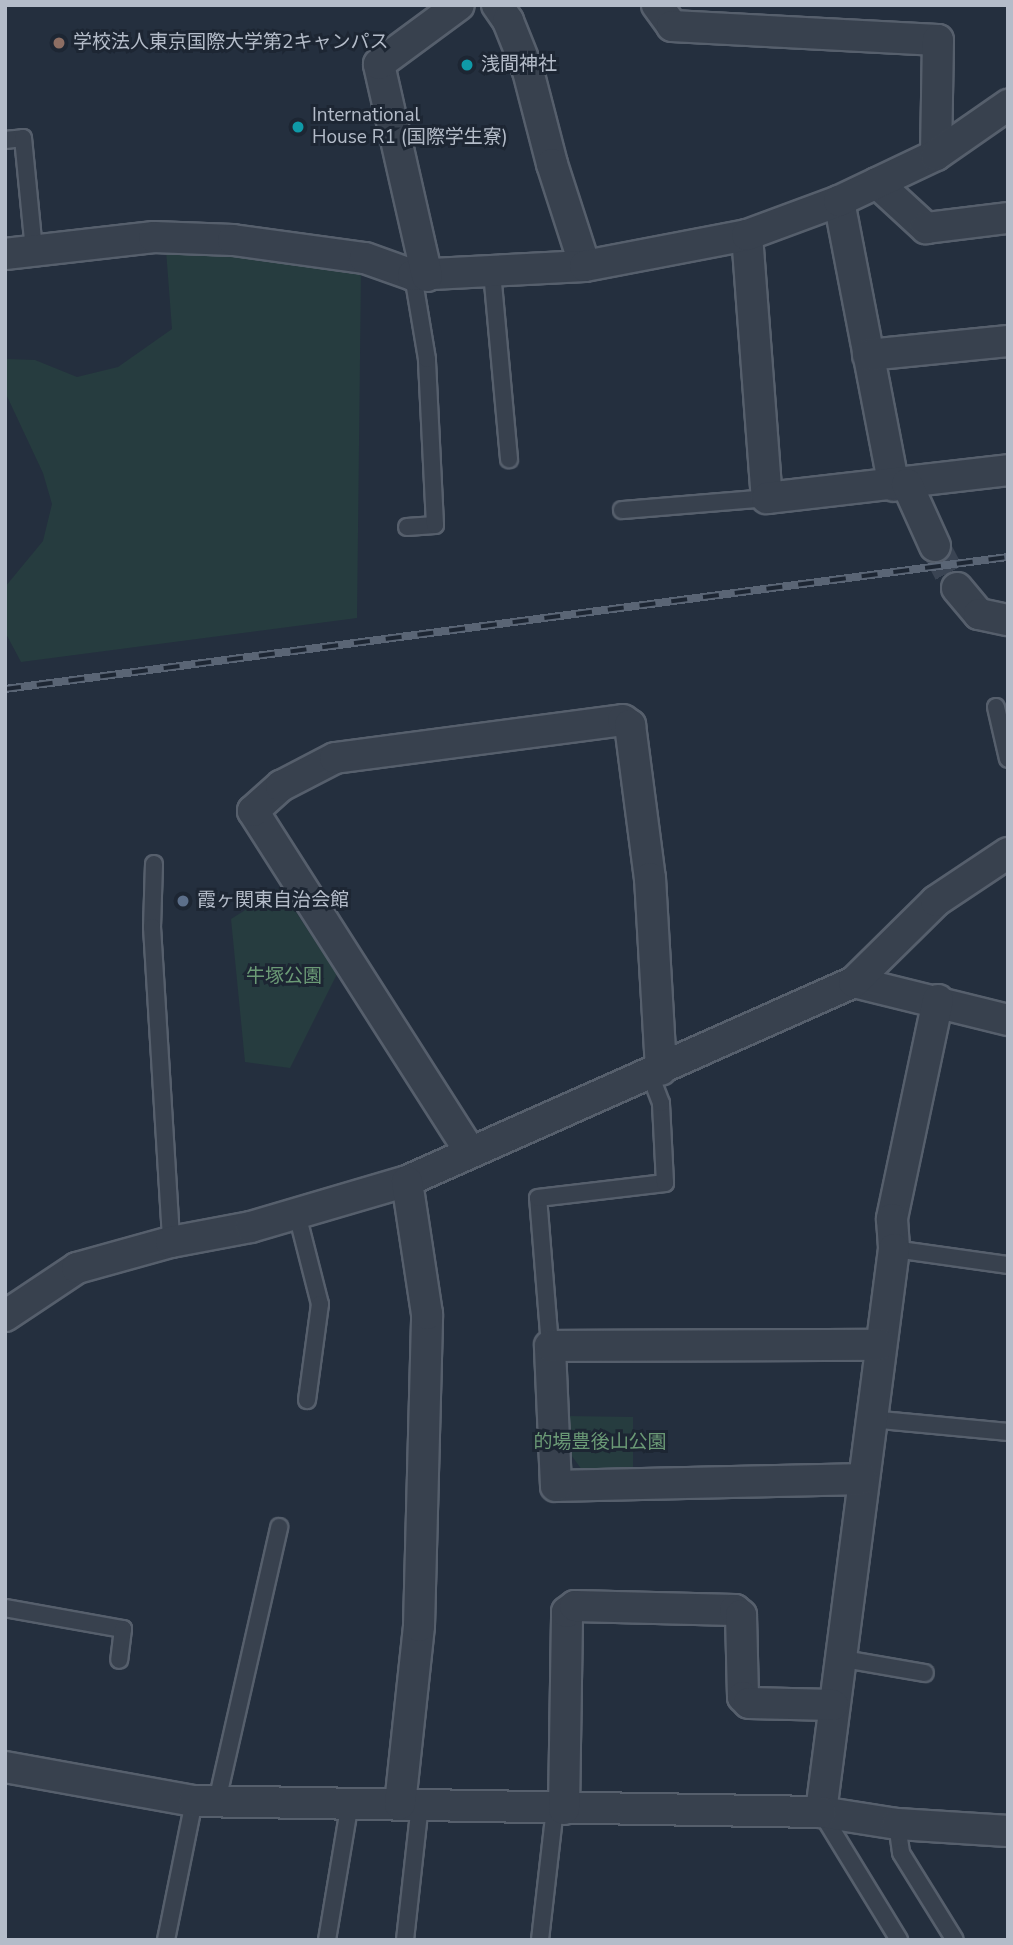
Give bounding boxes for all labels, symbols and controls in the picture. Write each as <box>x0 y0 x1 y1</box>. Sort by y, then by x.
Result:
place label: 学校法人東京国際大学第2キャンパス <box>73 32 388 54</box>
marker: 学校法人東京国際大学第2キャンパス <box>51 35 67 51</box>
place label: 浅間神社 <box>481 54 557 76</box>
marker: 浅間神社 <box>459 57 475 73</box>
place label: International House R1 (国際学生寮) <box>312 105 508 149</box>
marker: International House R1 (国際学生寮) <box>290 119 306 135</box>
place label: 霞ヶ関東自治会館 <box>197 890 349 912</box>
marker: 霞ヶ関東自治会館 <box>175 893 191 909</box>
park label: 牛塚公園 <box>246 966 322 988</box>
park label: 的場豊後山公園 <box>534 1432 666 1454</box>

